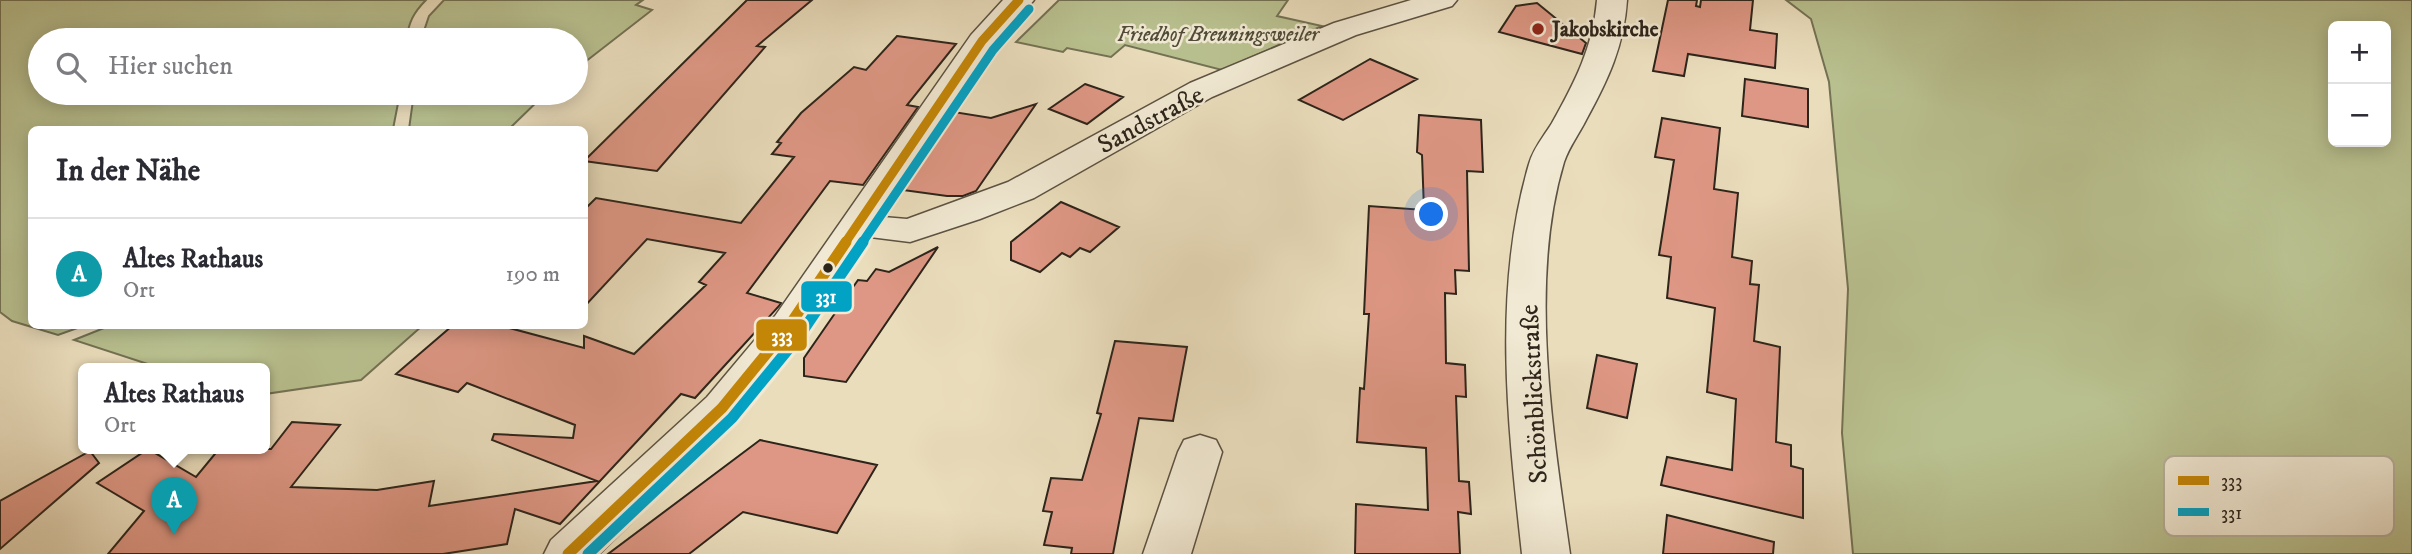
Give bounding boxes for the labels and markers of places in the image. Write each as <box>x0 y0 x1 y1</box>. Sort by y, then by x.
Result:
place label: Jakobskirche <box>1550 17 1659 43</box>
marker: Jakobskirche <box>1530 21 1546 37</box>
unlabelled marker <box>821 261 835 275</box>
pin: A <box>151 477 197 535</box>

